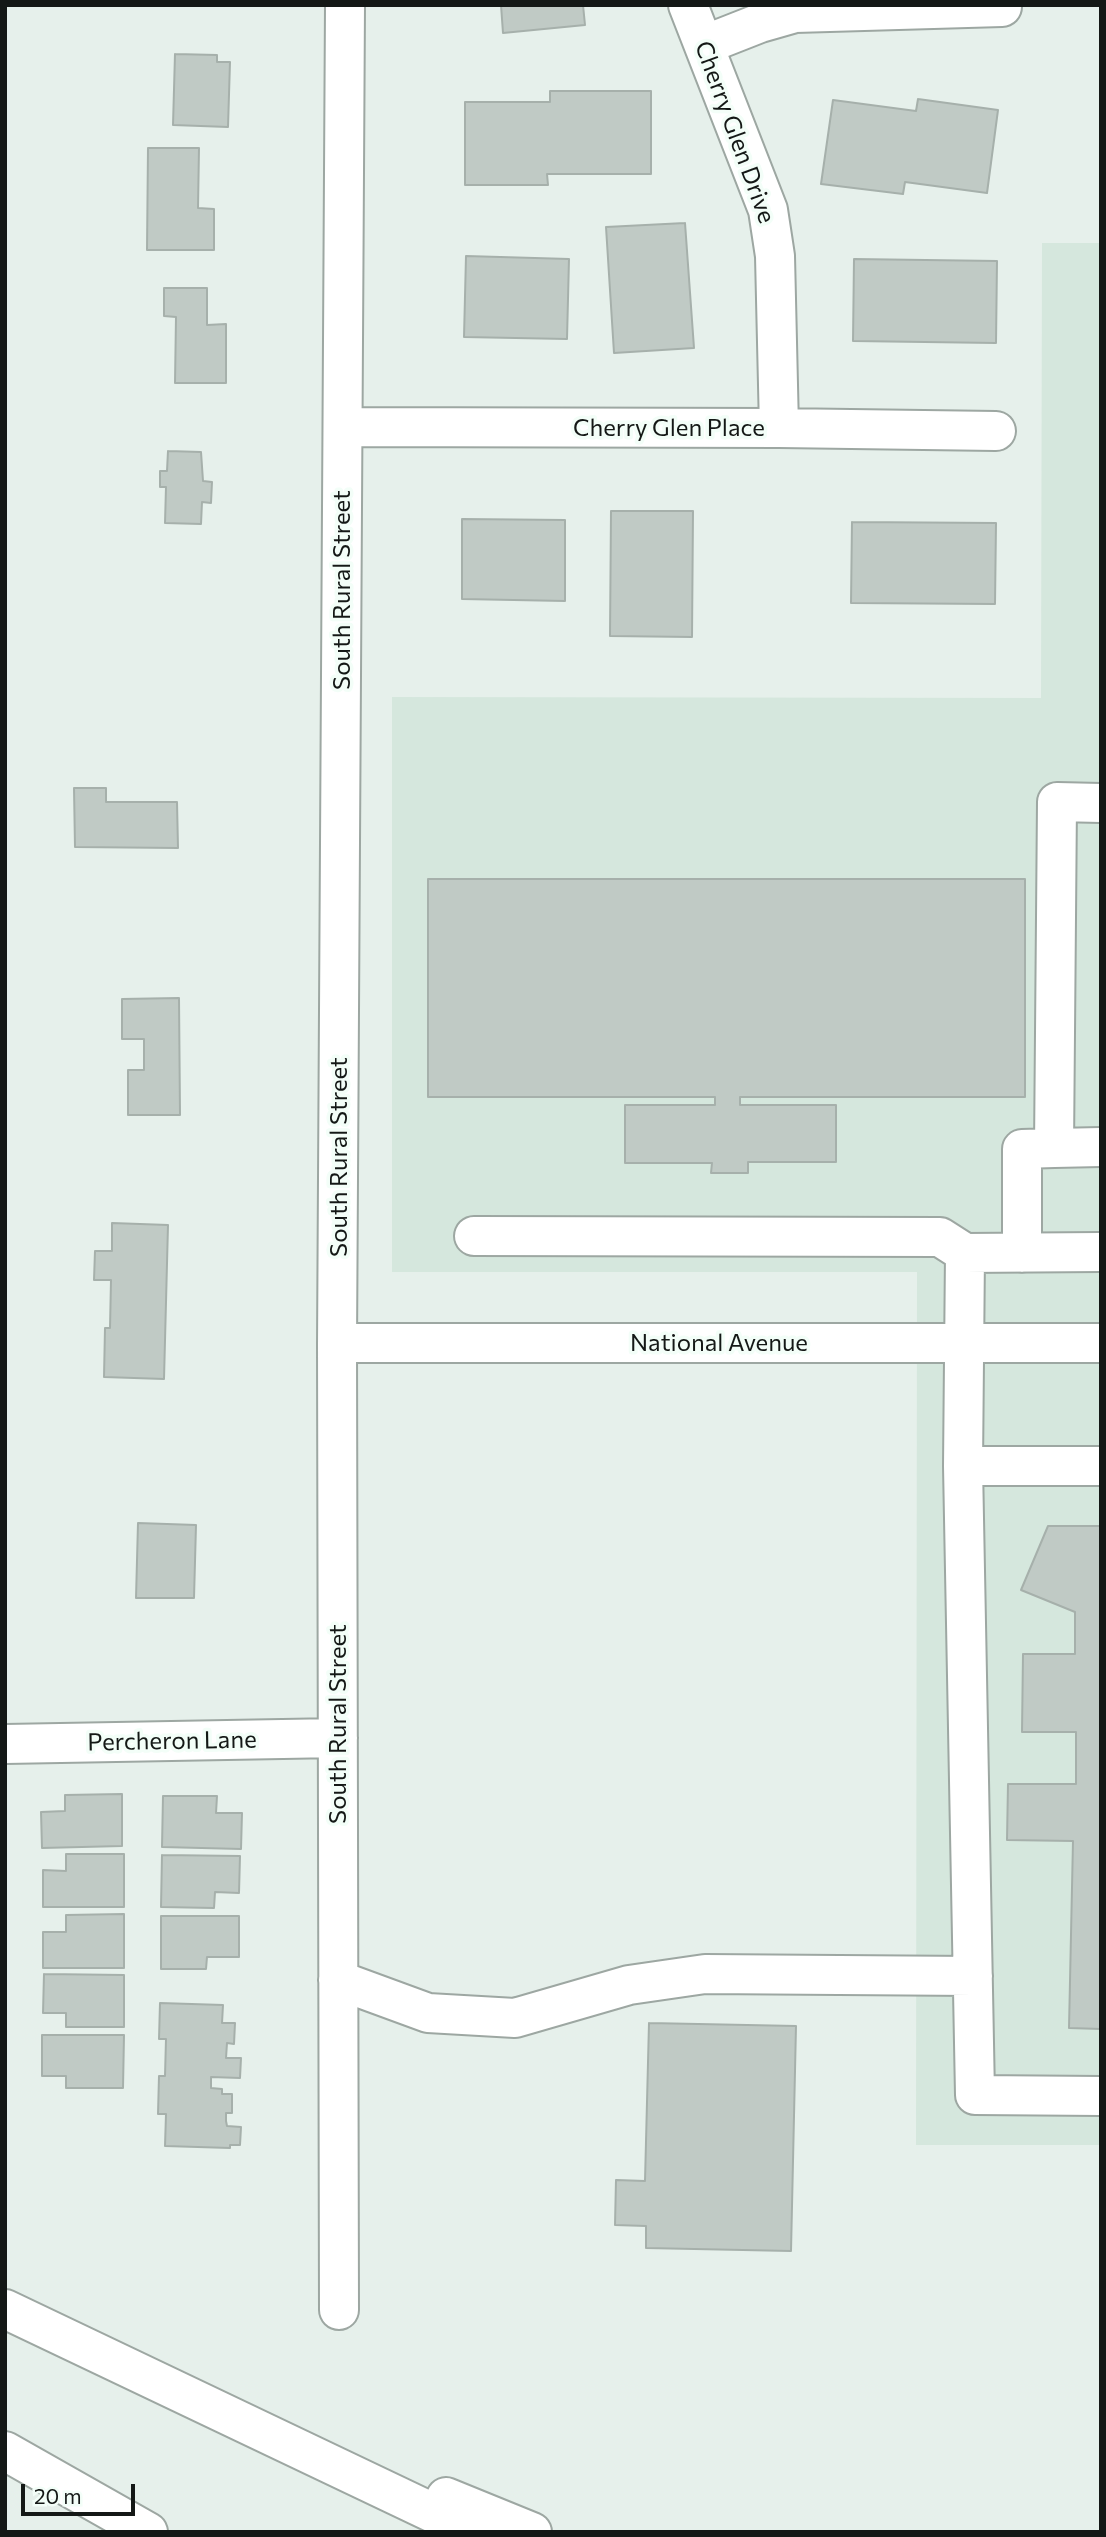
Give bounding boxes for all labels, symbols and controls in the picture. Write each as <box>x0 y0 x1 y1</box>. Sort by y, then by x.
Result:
street label: Cherry Glen Drive <box>689 37 781 227</box>
street label: Cherry Glen Place <box>573 414 765 442</box>
street label: South Rural Street <box>328 490 356 690</box>
street label: South Rural Street <box>325 1057 353 1257</box>
street label: National Avenue <box>630 1329 808 1357</box>
street label: South Rural Street <box>324 1624 352 1824</box>
street label: Percheron Lane <box>87 1725 257 1757</box>
scale bar <box>24 2470 138 2514</box>
text: 20 m <box>34 2483 82 2508</box>

